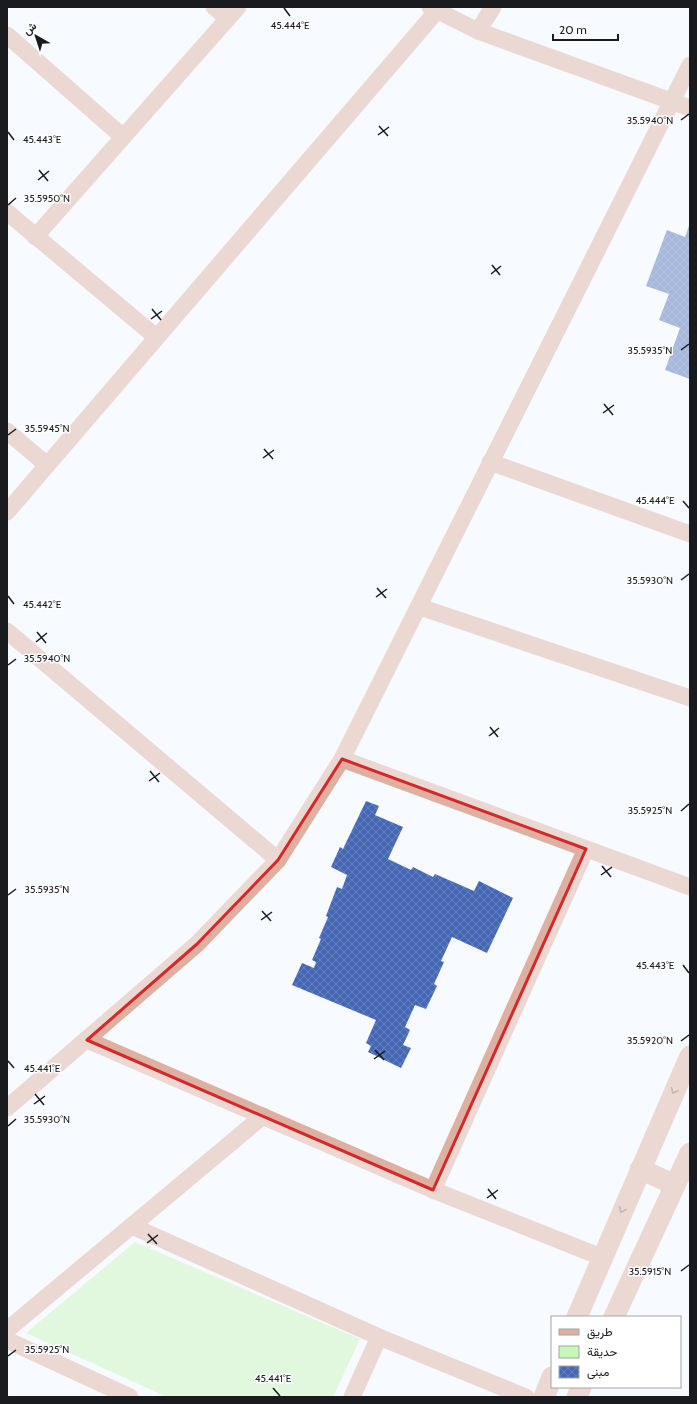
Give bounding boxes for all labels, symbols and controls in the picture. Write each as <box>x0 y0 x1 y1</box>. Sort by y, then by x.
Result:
north arrow <box>16 16 56 56</box>
scale bar <box>553 16 618 42</box>
text: ش <box>20 19 39 38</box>
text: 45.444°E <box>271 19 310 32</box>
text: 20 m <box>559 22 587 37</box>
text: 35.5940°N <box>627 114 673 127</box>
text: 45.443°E <box>23 133 62 146</box>
text: 35.5950°N <box>24 192 70 205</box>
text: 35.5935°N <box>628 344 672 357</box>
text: 35.5945°N <box>24 422 70 435</box>
text: 45.444°E <box>636 494 675 507</box>
text: 35.5930°N <box>627 574 673 587</box>
text: 45.442°E <box>23 598 62 611</box>
text: 35.5940°N <box>24 652 70 665</box>
text: 35.5925°N <box>628 804 672 817</box>
text: 35.5935°N <box>25 883 69 896</box>
text: 45.443°E <box>636 959 675 972</box>
text: 35.5920°N <box>627 1034 673 1047</box>
text: 45.441°E <box>24 1062 61 1075</box>
one-way arrow <box>671 1088 679 1095</box>
text: 35.5930°N <box>24 1113 70 1126</box>
one-way arrow <box>619 1206 627 1214</box>
text: 35.5915°N <box>629 1265 671 1278</box>
legend <box>551 1316 681 1388</box>
text: طريق <box>587 1324 613 1340</box>
text: 35.5925°N <box>25 1343 69 1356</box>
text: حديقة <box>587 1344 617 1359</box>
text: مبنى <box>587 1364 609 1380</box>
text: 45.441°E <box>255 1372 292 1385</box>

